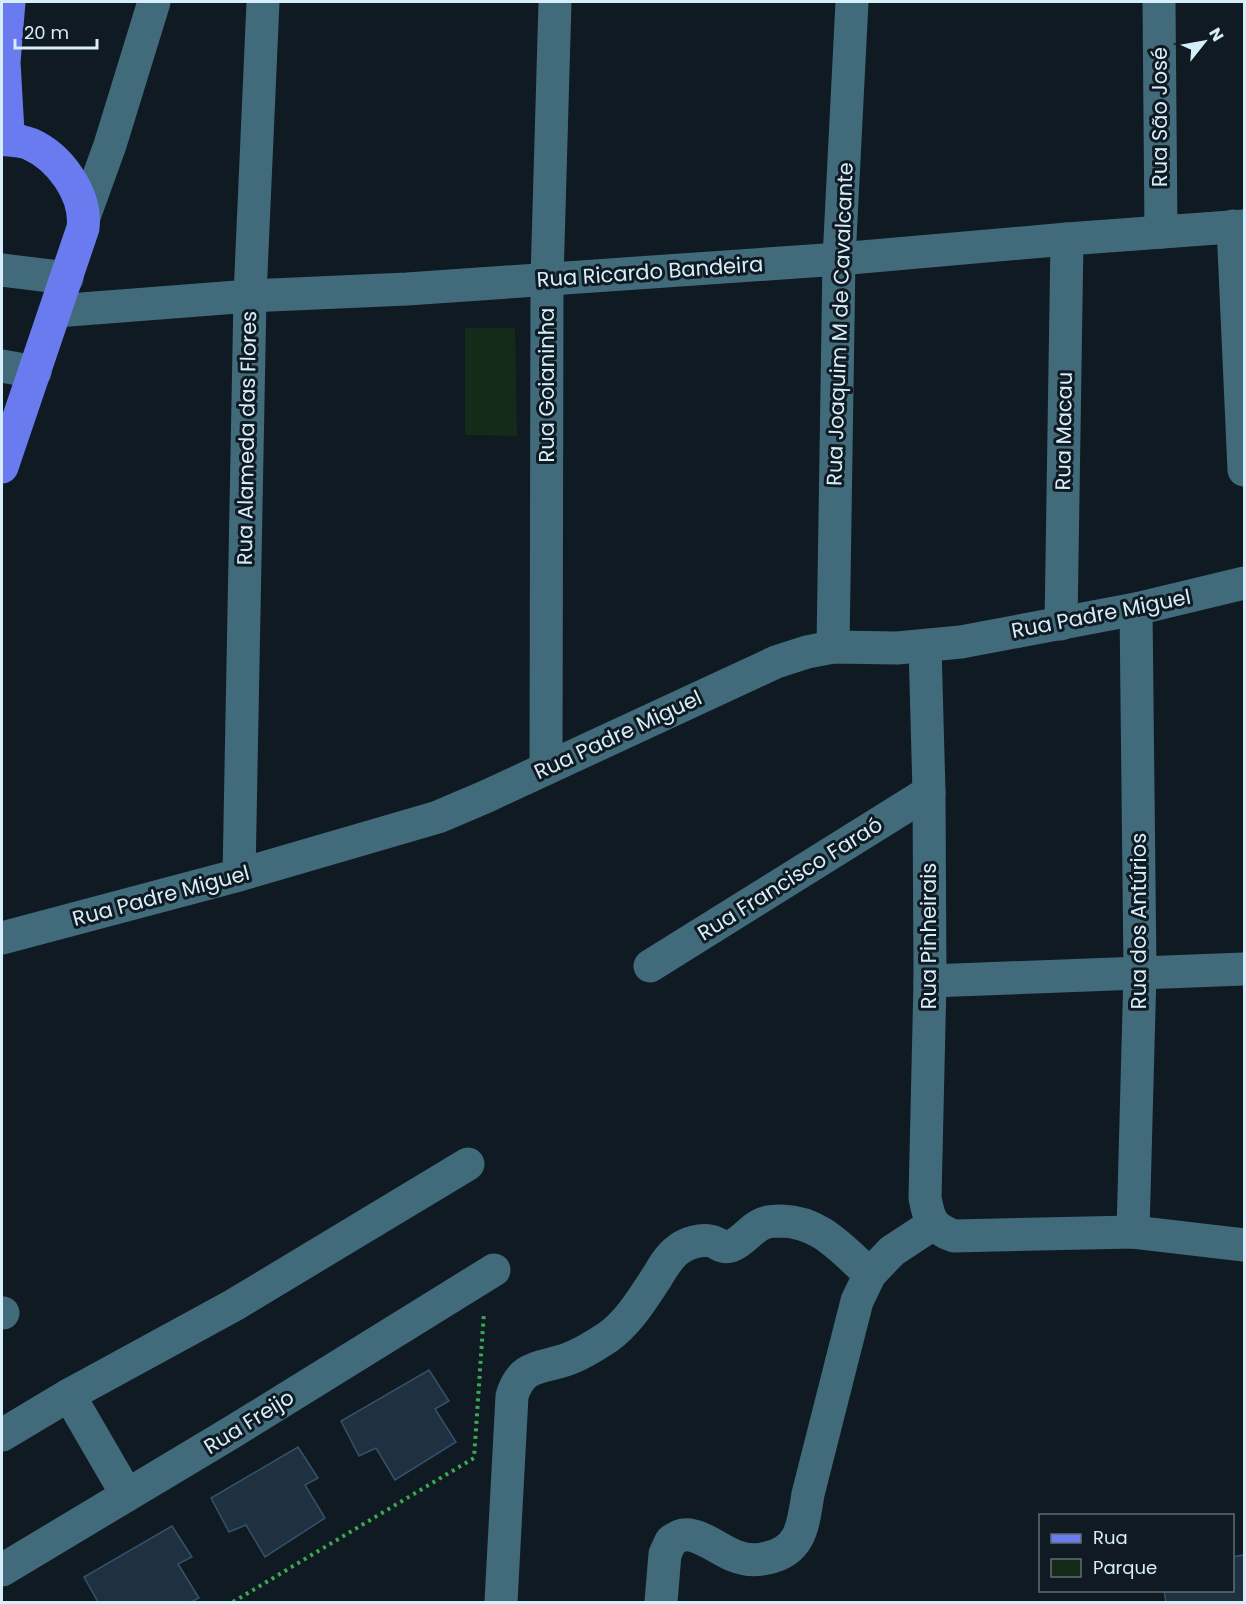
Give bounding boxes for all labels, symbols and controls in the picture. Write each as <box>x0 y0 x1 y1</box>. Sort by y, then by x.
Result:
scale bar <box>15 12 98 50</box>
north arrow <box>1174 12 1234 72</box>
text: 20 m <box>24 20 69 45</box>
text: N <box>1203 23 1229 46</box>
street label: Rua São José <box>1145 47 1174 187</box>
street label: Rua Joaquim M de Cavalcante <box>819 162 860 486</box>
street label: Rua Ricardo Bandeira <box>536 249 764 294</box>
street label: Rua Goianinha <box>532 308 561 462</box>
street label: Rua Alameda das Flores <box>230 311 263 565</box>
street label: Rua Macau <box>1048 371 1079 491</box>
street label: Rua Padre Miguel <box>1009 582 1193 645</box>
street label: Rua Padre Miguel <box>529 683 706 786</box>
street label: Rua Francisco Faraó <box>692 810 888 947</box>
street label: Rua dos Antúrios <box>1124 833 1153 1009</box>
street label: Rua Padre Miguel <box>69 858 253 933</box>
street label: Rua Pinheirais <box>914 863 943 1009</box>
street label: Rua Freijo <box>198 1382 299 1461</box>
legend <box>1039 1514 1234 1592</box>
text: Rua <box>1093 1525 1128 1550</box>
text: Parque <box>1093 1555 1157 1580</box>

